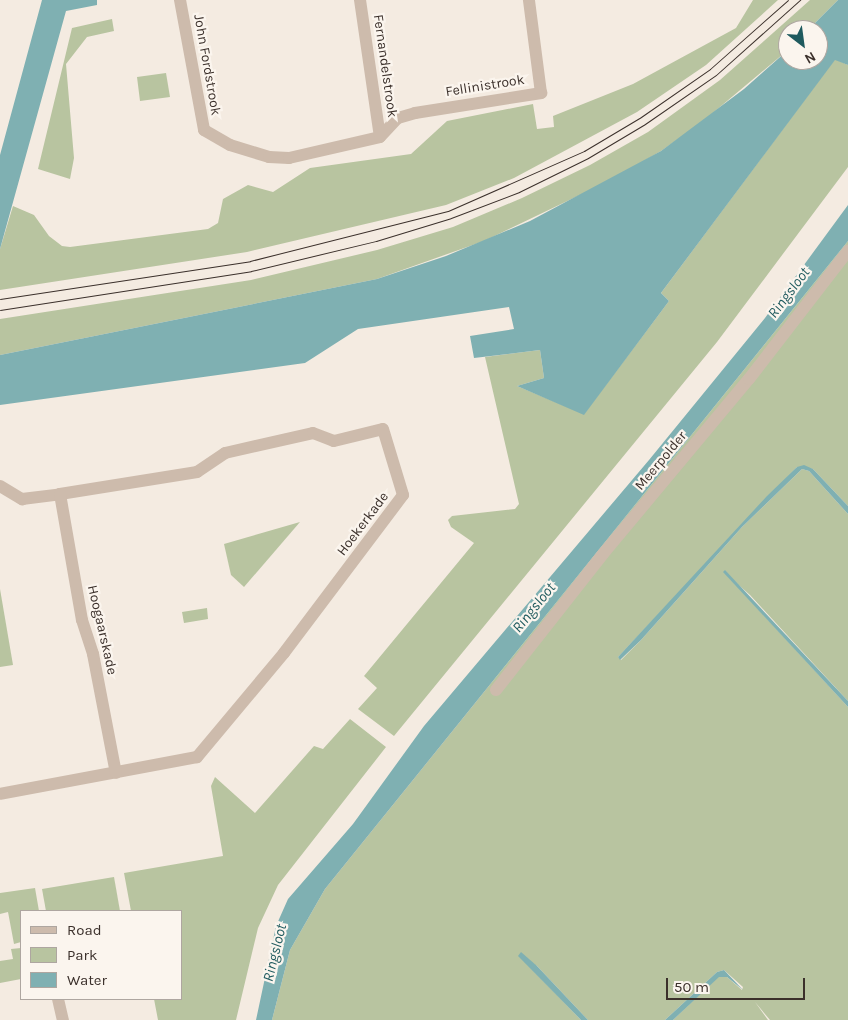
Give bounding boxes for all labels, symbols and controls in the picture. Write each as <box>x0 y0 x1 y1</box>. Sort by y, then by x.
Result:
street label: John Fordstrook <box>190 13 224 117</box>
street label: Fernandelstrook <box>369 13 401 119</box>
north arrow <box>778 20 828 70</box>
text: N <box>802 48 819 67</box>
street label: Fellinistrook <box>444 71 526 101</box>
water label: Ringsloot <box>764 264 814 322</box>
street label: Meerpolder <box>632 428 690 494</box>
street label: Hoekerkade <box>334 489 392 559</box>
water label: Ringsloot <box>509 580 559 636</box>
street label: Hoogaarskade <box>84 584 120 676</box>
legend <box>20 910 182 1000</box>
text: Road <box>67 921 102 939</box>
water label: Ringsloot <box>259 922 291 984</box>
text: Park <box>67 946 97 964</box>
scale bar <box>668 968 807 1000</box>
text: Water <box>67 971 107 989</box>
text: 50 m <box>674 978 709 996</box>

